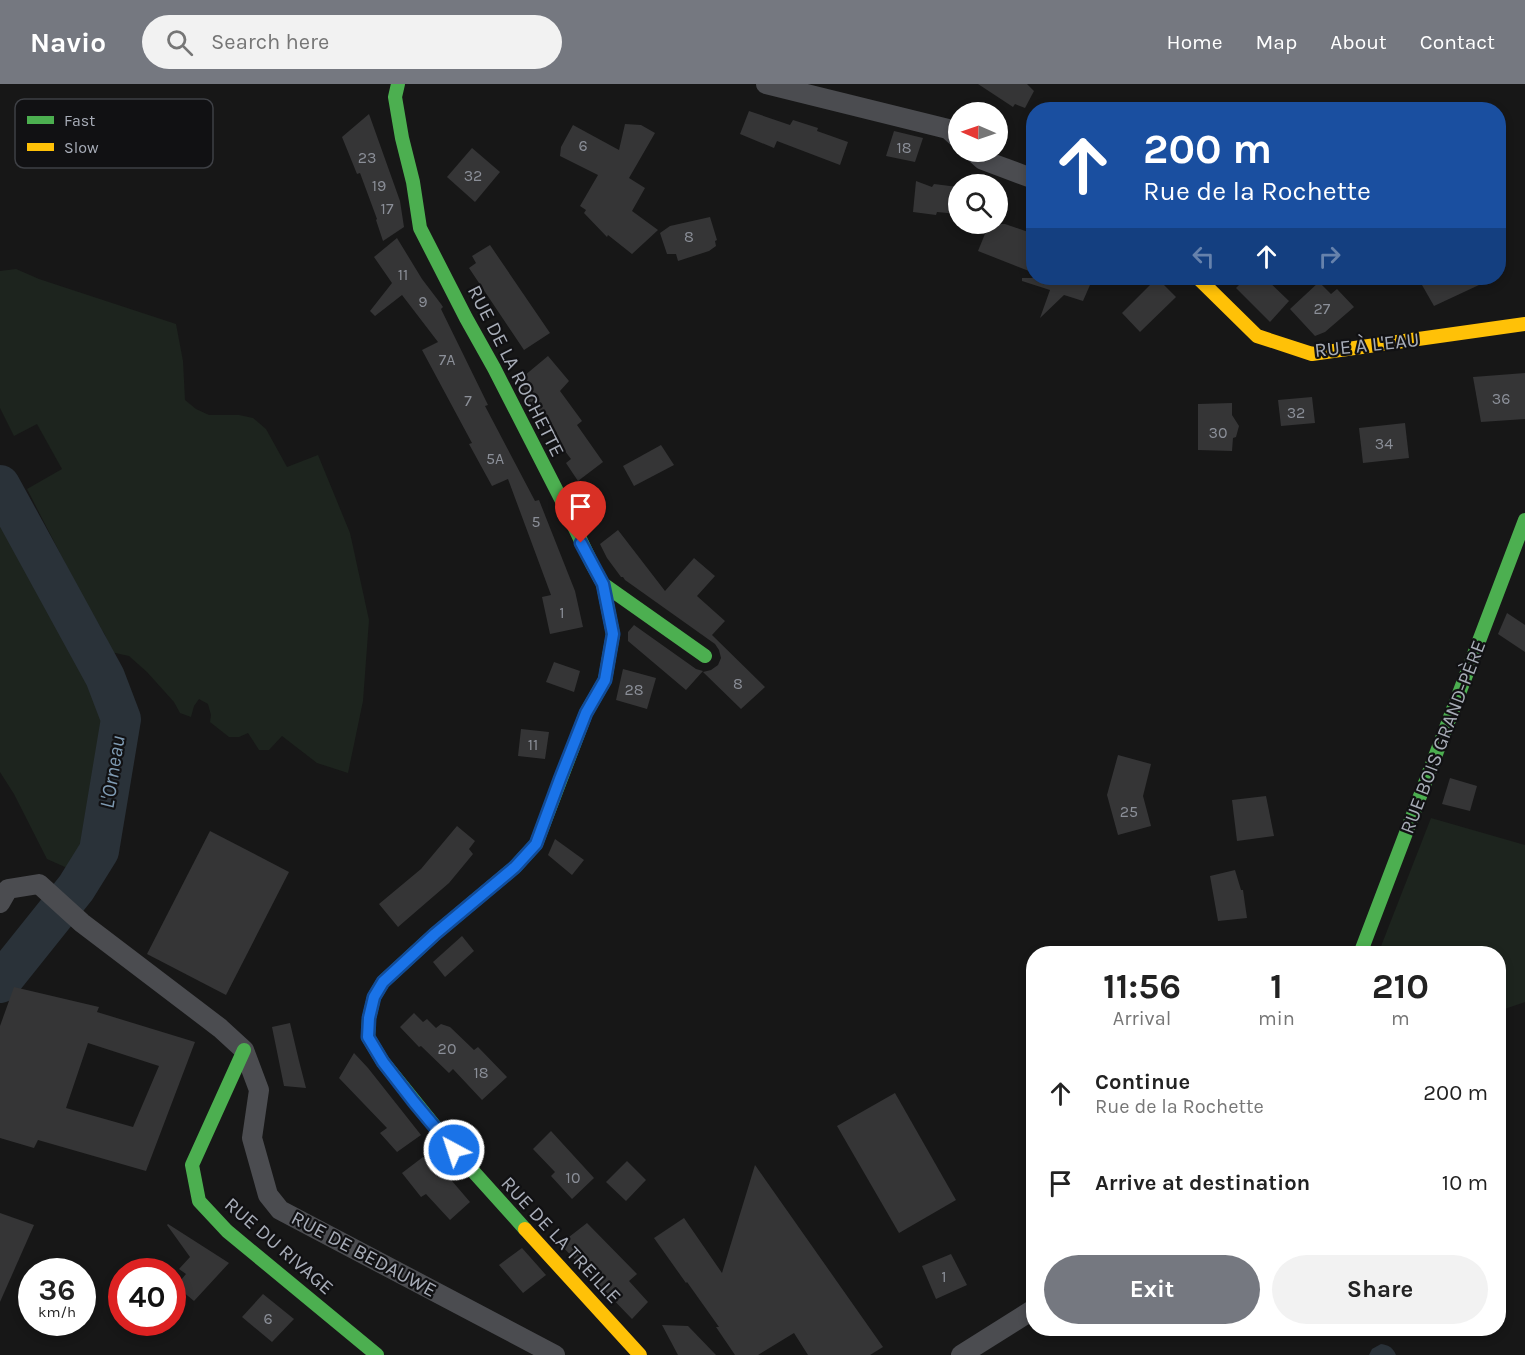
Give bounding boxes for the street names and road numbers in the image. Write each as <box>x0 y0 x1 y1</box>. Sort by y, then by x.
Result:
street label: RUE DE LA ROCHETTE <box>463 281 569 461</box>
street label: RUE À L'EAU <box>1313 327 1421 362</box>
street label: RUE BOIS GRAND-PÈRE <box>1395 637 1491 837</box>
street label: RUE DE LA TREILLE <box>496 1172 626 1308</box>
street label: RUE DU RIVAGE <box>220 1193 338 1299</box>
street label: RUE DE BEDAUWE <box>288 1206 440 1302</box>

